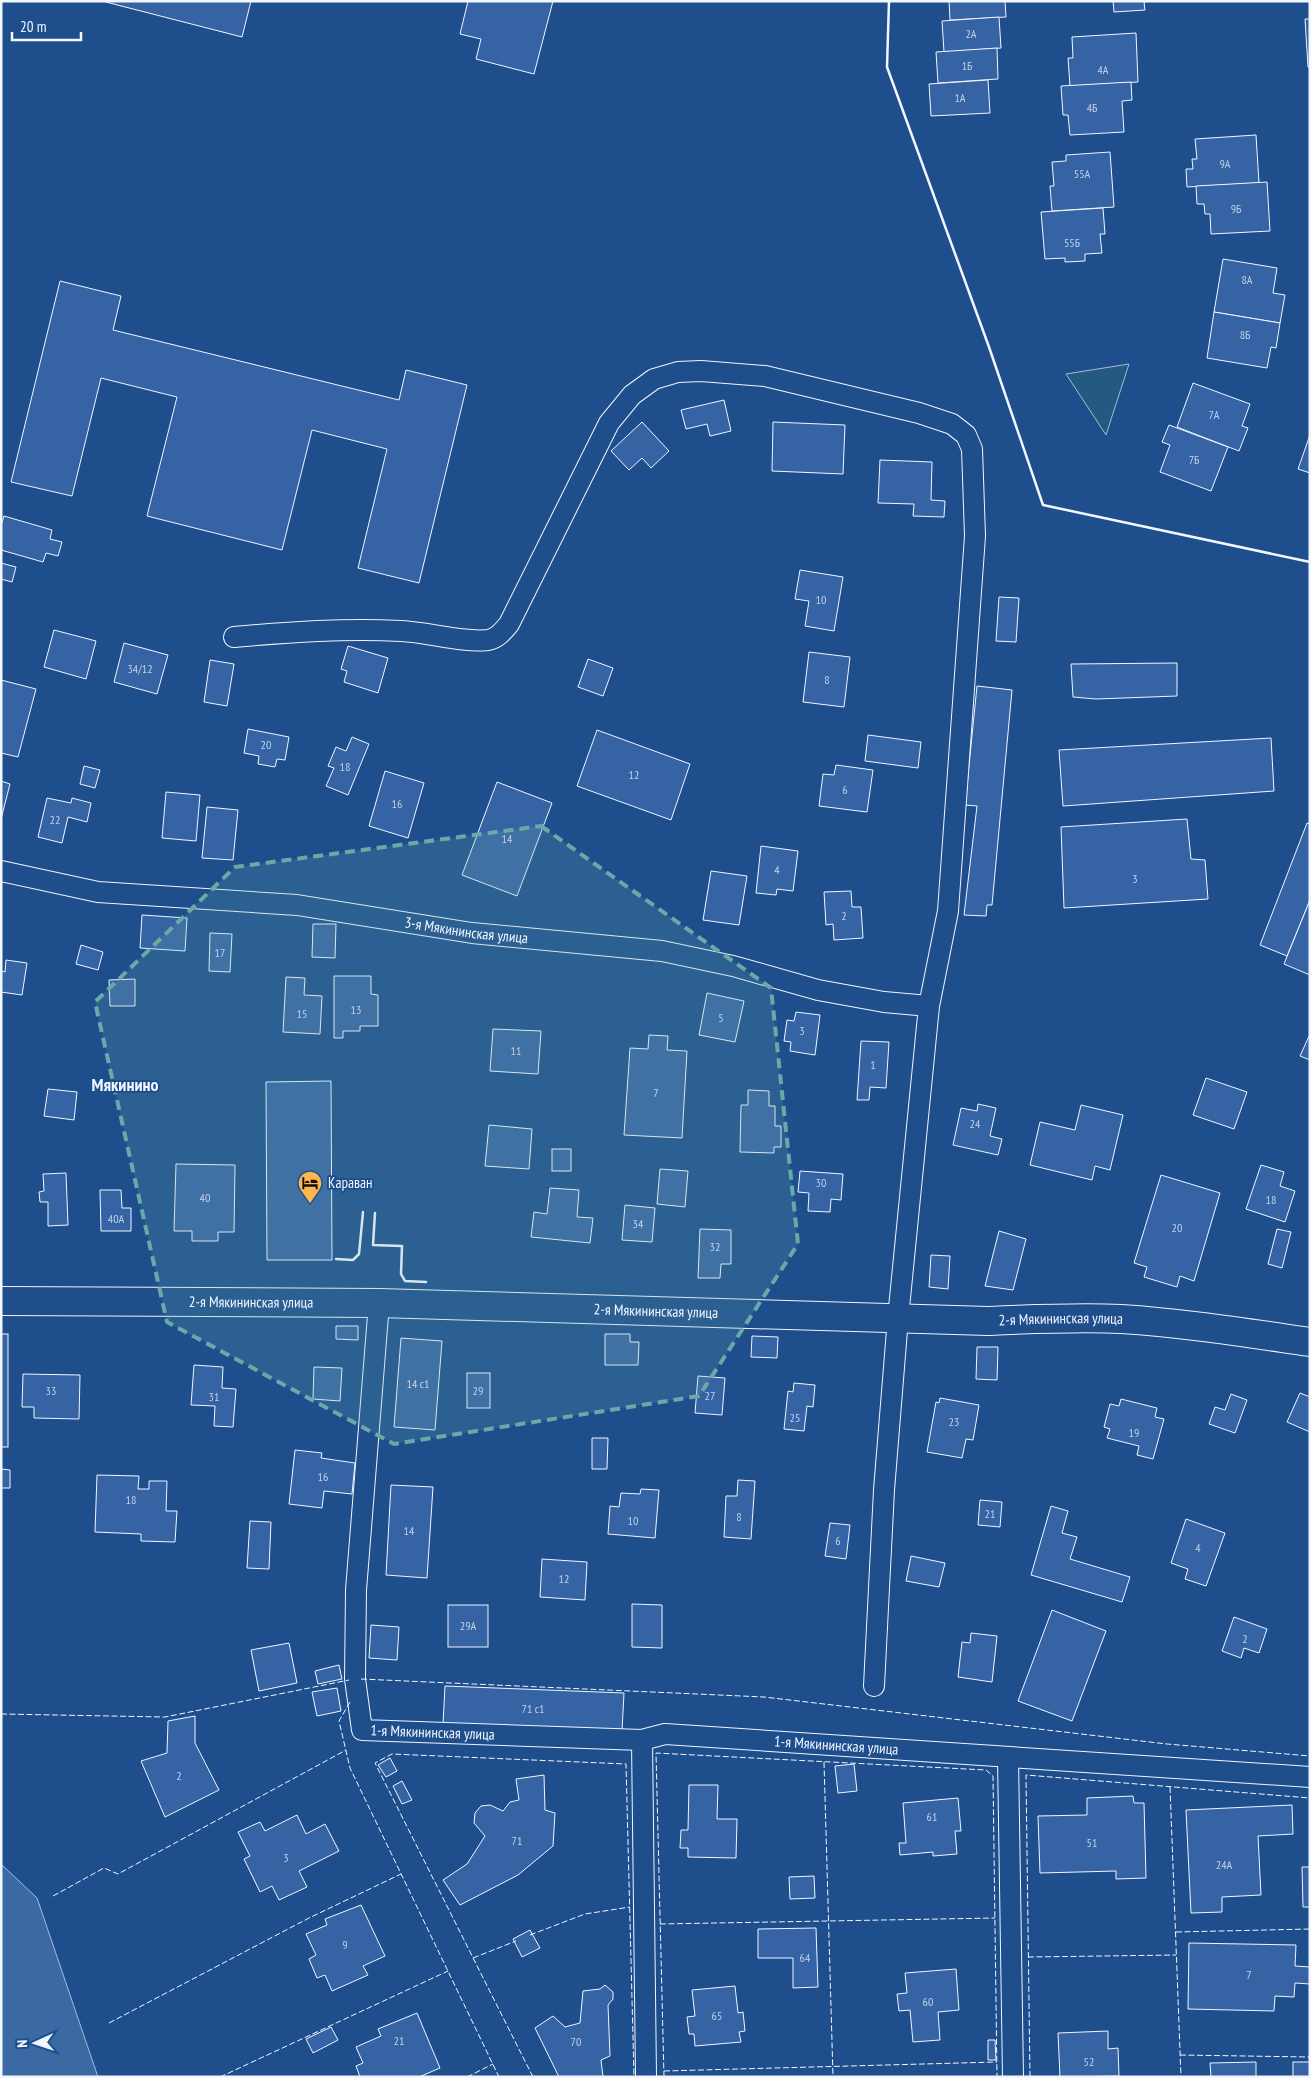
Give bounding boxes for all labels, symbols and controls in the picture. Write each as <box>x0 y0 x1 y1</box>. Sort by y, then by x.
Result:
scale bar <box>12 10 81 42</box>
text: 20 m <box>20 17 46 36</box>
house number: 2А <box>965 26 977 41</box>
house number: 1Б <box>962 58 972 73</box>
house number: 4А <box>1097 62 1109 77</box>
house number: 1А <box>954 90 966 105</box>
house number: 4Б <box>1087 100 1097 115</box>
house number: 9А <box>1219 156 1231 171</box>
house number: 55А <box>1074 166 1091 181</box>
house number: 9Б <box>1231 201 1241 216</box>
house number: 55Б <box>1064 235 1080 250</box>
house number: 8А <box>1241 272 1253 287</box>
house number: 8Б <box>1240 327 1250 342</box>
house number: 7А <box>1208 407 1220 422</box>
house number: 7Б <box>1189 452 1199 467</box>
house number: 10 <box>816 592 826 607</box>
house number: 34/12 <box>127 661 153 676</box>
house number: 8 <box>824 672 830 687</box>
house number: 20 <box>261 737 271 752</box>
house number: 18 <box>340 759 350 774</box>
house number: 12 <box>629 767 639 782</box>
house number: 6 <box>842 782 848 797</box>
house number: 16 <box>392 796 402 811</box>
house number: 22 <box>50 812 60 827</box>
house number: 14 <box>502 831 513 846</box>
house number: 4 <box>774 862 780 877</box>
house number: 3 <box>1132 871 1138 886</box>
house number: 2 <box>841 908 847 923</box>
street label: 3-я Мякининская улица <box>403 912 529 947</box>
house number: 17 <box>215 945 225 960</box>
house number: 13 <box>351 1002 361 1017</box>
house number: 15 <box>297 1006 307 1021</box>
house number: 5 <box>718 1010 724 1025</box>
house number: 3 <box>799 1023 805 1038</box>
house number: 11 <box>511 1043 521 1058</box>
house number: 1 <box>870 1057 876 1072</box>
district label: Мякинино <box>91 1073 159 1096</box>
house number: 7 <box>653 1085 659 1100</box>
house number: 24 <box>970 1116 981 1131</box>
hotel icon: Караван <box>297 1170 323 1204</box>
place label: Караван <box>328 1173 372 1192</box>
house number: 30 <box>816 1175 826 1190</box>
house number: 40 <box>200 1190 210 1205</box>
house number: 18 <box>1266 1192 1276 1207</box>
house number: 40А <box>108 1211 125 1226</box>
house number: 34 <box>633 1216 644 1231</box>
house number: 20 <box>1172 1220 1182 1235</box>
house number: 32 <box>710 1239 720 1254</box>
street label: 2-я Мякининская улица <box>189 1292 313 1312</box>
street label: 2-я Мякининская улица <box>593 1299 718 1322</box>
street label: 2-я Мякининская улица <box>998 1308 1123 1330</box>
house number: 14 с1 <box>406 1376 430 1391</box>
house number: 33 <box>46 1383 56 1398</box>
house number: 29 <box>473 1383 483 1398</box>
house number: 27 <box>705 1388 715 1403</box>
house number: 31 <box>209 1389 219 1404</box>
house number: 25 <box>790 1410 800 1425</box>
house number: 23 <box>949 1414 959 1429</box>
house number: 19 <box>1129 1425 1139 1440</box>
house number: 16 <box>318 1469 328 1484</box>
house number: 18 <box>126 1492 136 1507</box>
house number: 21 <box>985 1506 995 1521</box>
house number: 8 <box>736 1509 742 1524</box>
house number: 10 <box>628 1513 638 1528</box>
house number: 14 <box>404 1523 415 1538</box>
house number: 6 <box>835 1533 841 1548</box>
house number: 4 <box>1195 1540 1201 1555</box>
house number: 12 <box>559 1571 569 1586</box>
house number: 29А <box>460 1618 477 1633</box>
house number: 2 <box>1242 1631 1248 1646</box>
house number: 71 с1 <box>521 1701 545 1716</box>
street label: 1-я Мякининская улица <box>370 1720 495 1744</box>
street label: 1-я Мякининская улица <box>774 1731 899 1759</box>
house number: 2 <box>176 1768 182 1783</box>
house number: 61 <box>927 1809 937 1824</box>
house number: 71 <box>512 1833 522 1848</box>
house number: 51 <box>1087 1835 1097 1850</box>
house number: 3 <box>283 1850 289 1865</box>
house number: 24А <box>1216 1857 1233 1872</box>
house number: 9 <box>342 1937 348 1952</box>
house number: 64 <box>800 1950 811 1965</box>
house number: 7 <box>1246 1967 1252 1982</box>
house number: 60 <box>923 1994 933 2009</box>
house number: 65 <box>712 2008 722 2023</box>
north arrow <box>10 2018 60 2068</box>
house number: 21 <box>394 2033 404 2048</box>
house number: 70 <box>571 2034 581 2049</box>
text: N <box>13 2039 31 2048</box>
house number: 52 <box>1084 2054 1094 2069</box>

